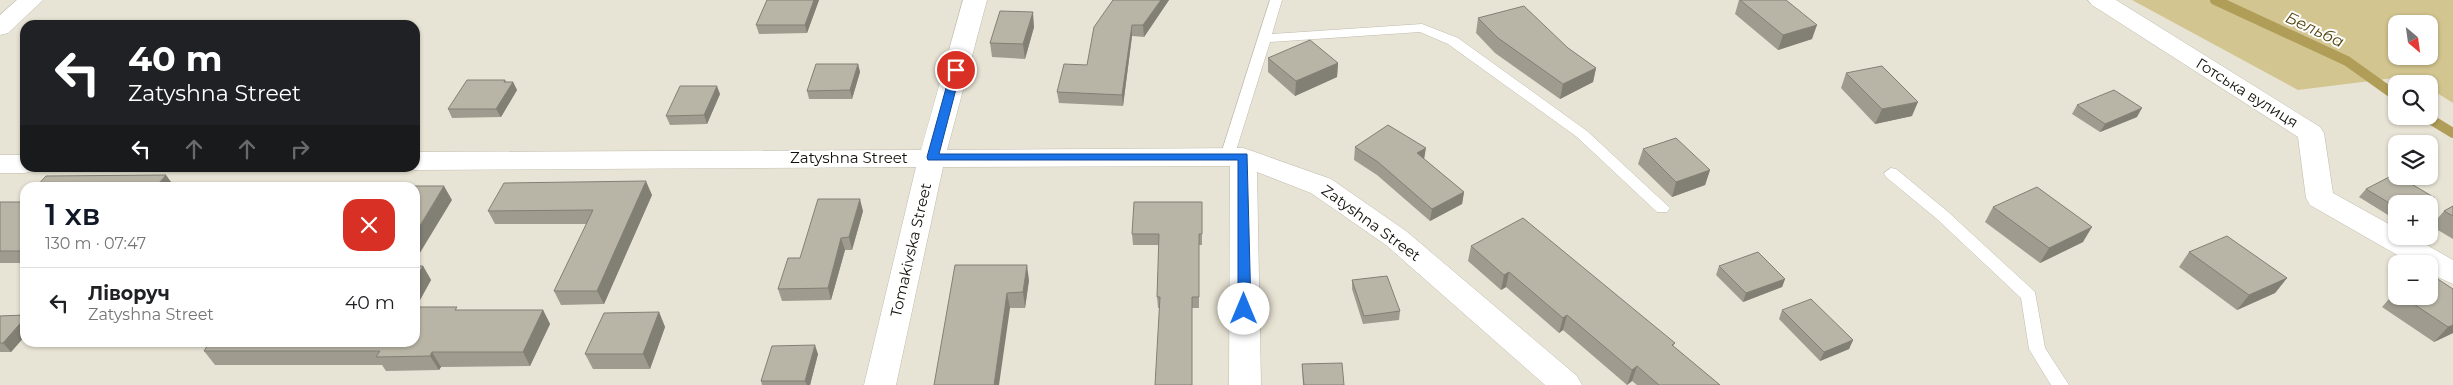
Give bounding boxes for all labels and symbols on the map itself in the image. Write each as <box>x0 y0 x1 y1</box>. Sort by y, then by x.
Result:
water label: Бельба <box>2283 8 2347 51</box>
north arrow <box>2388 15 2438 65</box>
pin <box>935 49 977 91</box>
street label: Готська вулиця <box>2193 53 2302 132</box>
street label: Zatyshna Street <box>790 148 908 167</box>
street label: Zatyshna Street <box>1318 180 1425 265</box>
street label: Tomakivska Street <box>886 181 935 319</box>
position arrow <box>1217 282 1269 334</box>

